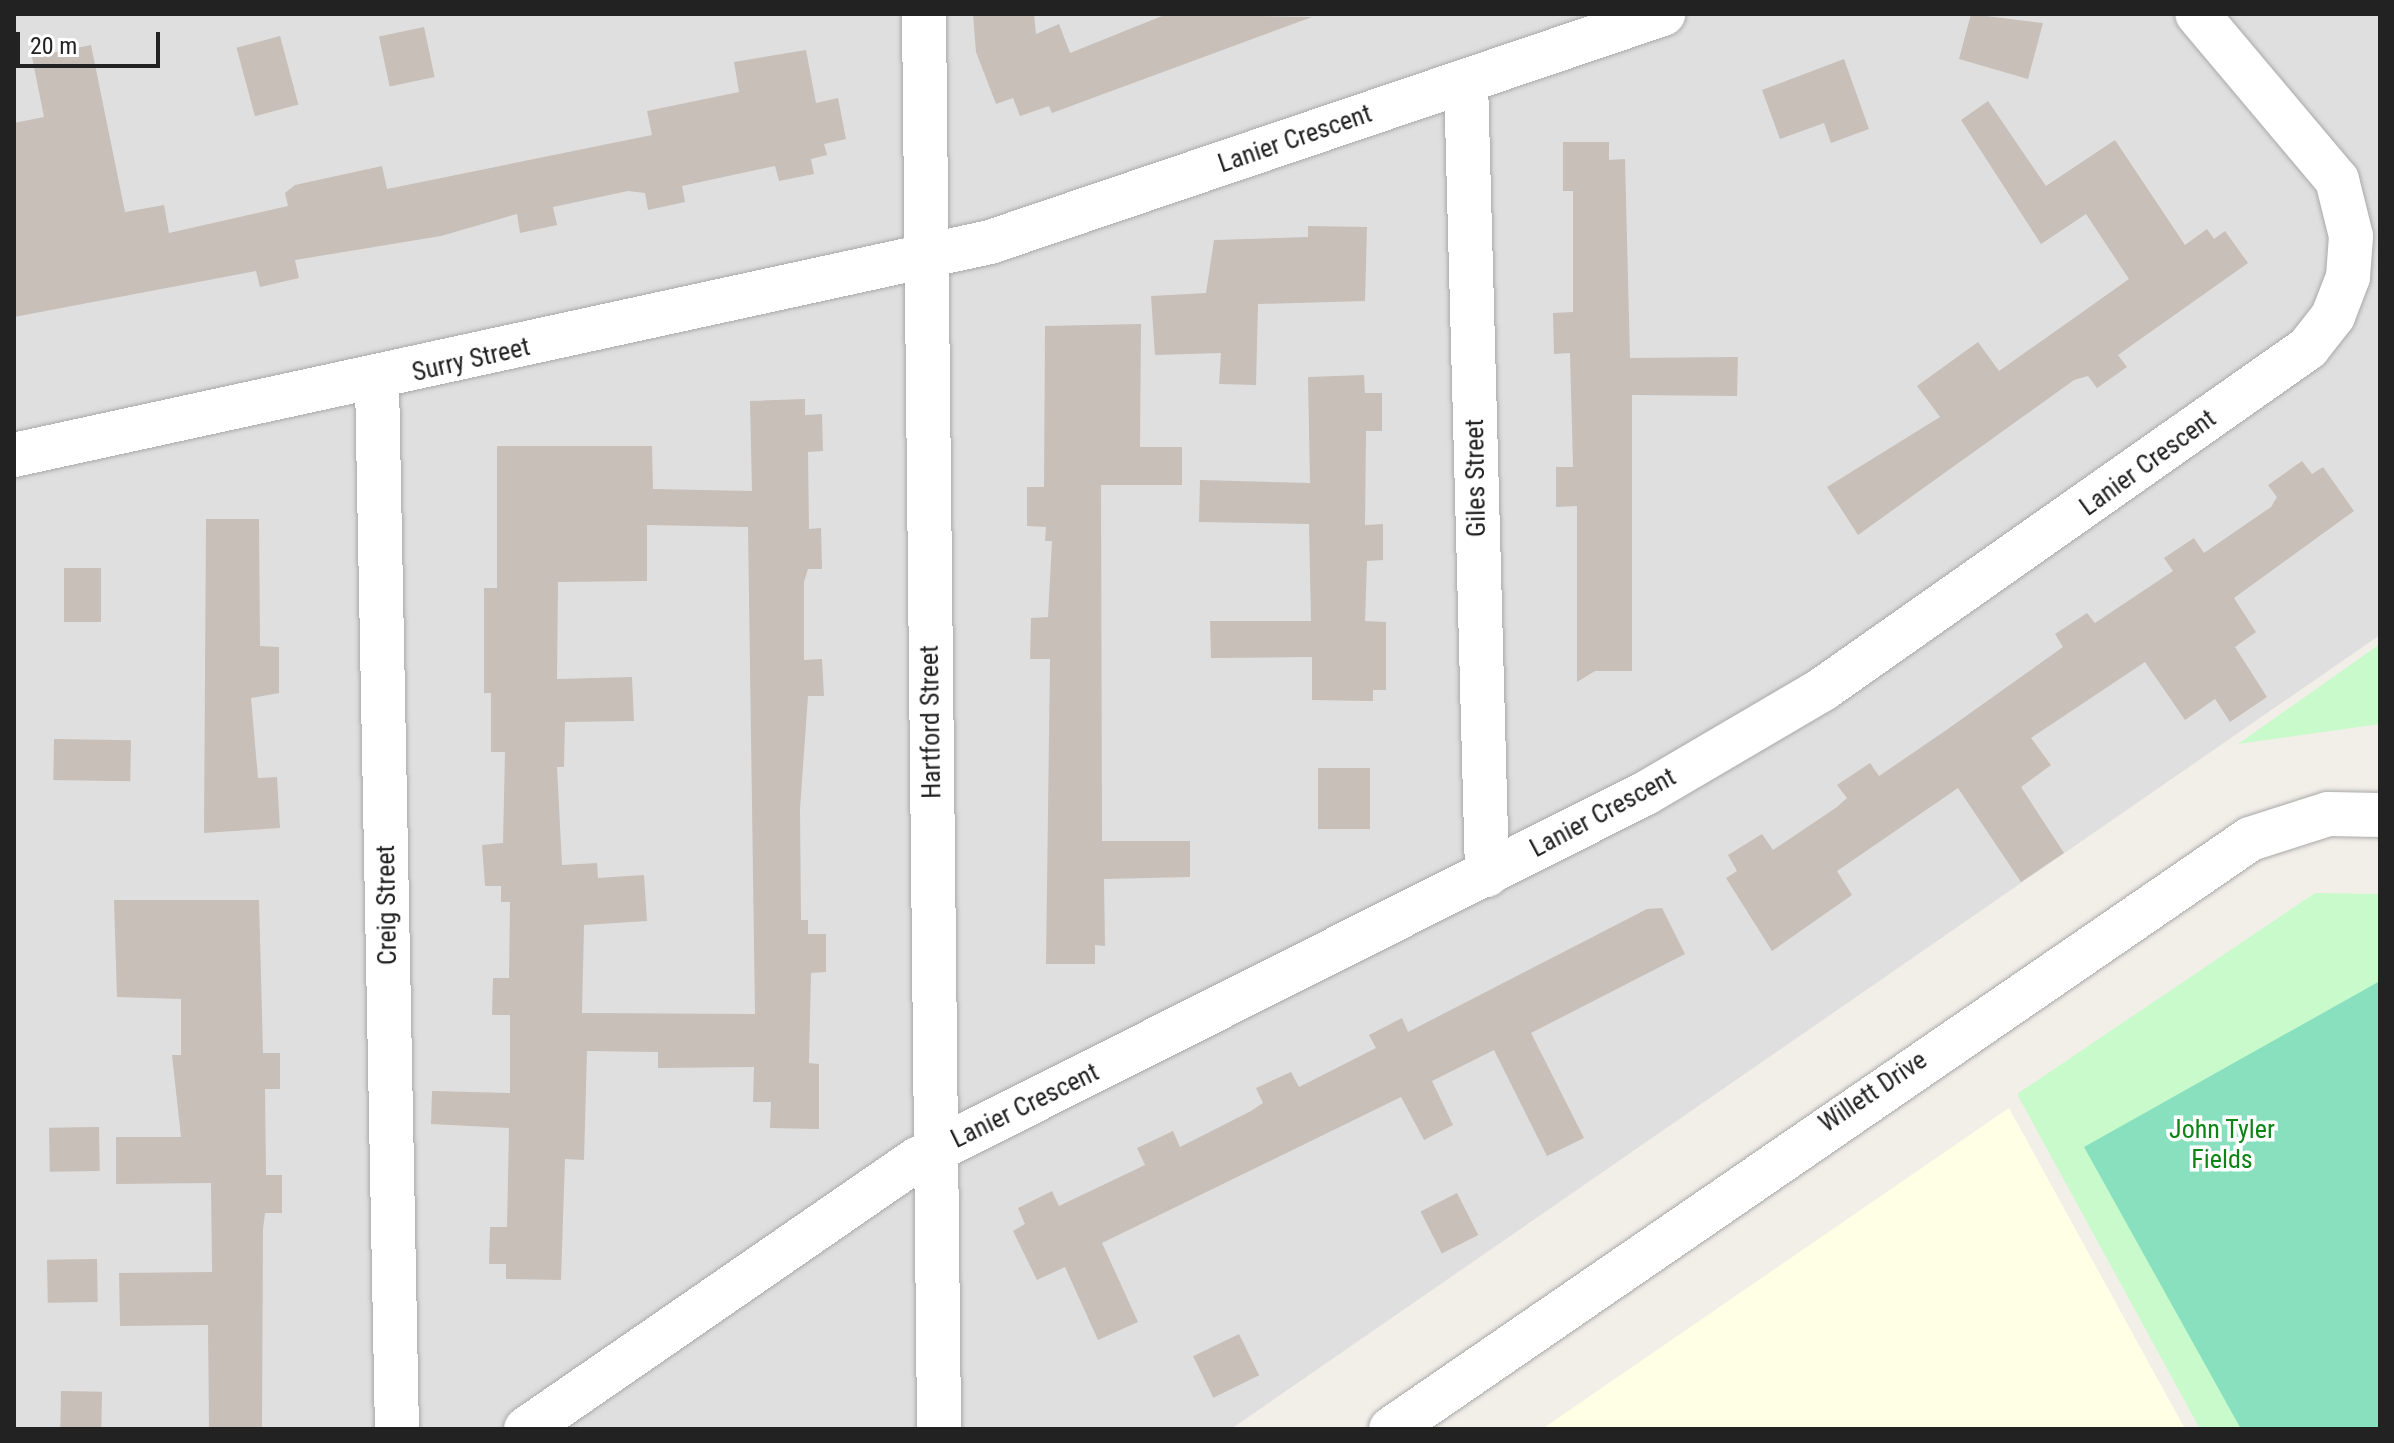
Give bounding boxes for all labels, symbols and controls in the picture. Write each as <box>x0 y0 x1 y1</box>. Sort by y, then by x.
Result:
scale bar <box>20 16 164 66</box>
text: 20 m <box>30 32 77 60</box>
street label: Lanier Crescent <box>1214 98 1376 180</box>
street label: Surry Street <box>409 331 533 389</box>
street label: Lanier Crescent <box>2074 403 2222 523</box>
street label: Giles Street <box>1459 419 1493 537</box>
street label: Hartford Street <box>914 645 948 799</box>
street label: Lanier Crescent <box>1525 762 1681 864</box>
street label: Creig Street <box>370 845 404 965</box>
street label: Willett Drive <box>1813 1045 1933 1139</box>
street label: Lanier Crescent <box>946 1057 1104 1155</box>
park label: John Tyler Fields <box>2169 1114 2275 1176</box>

